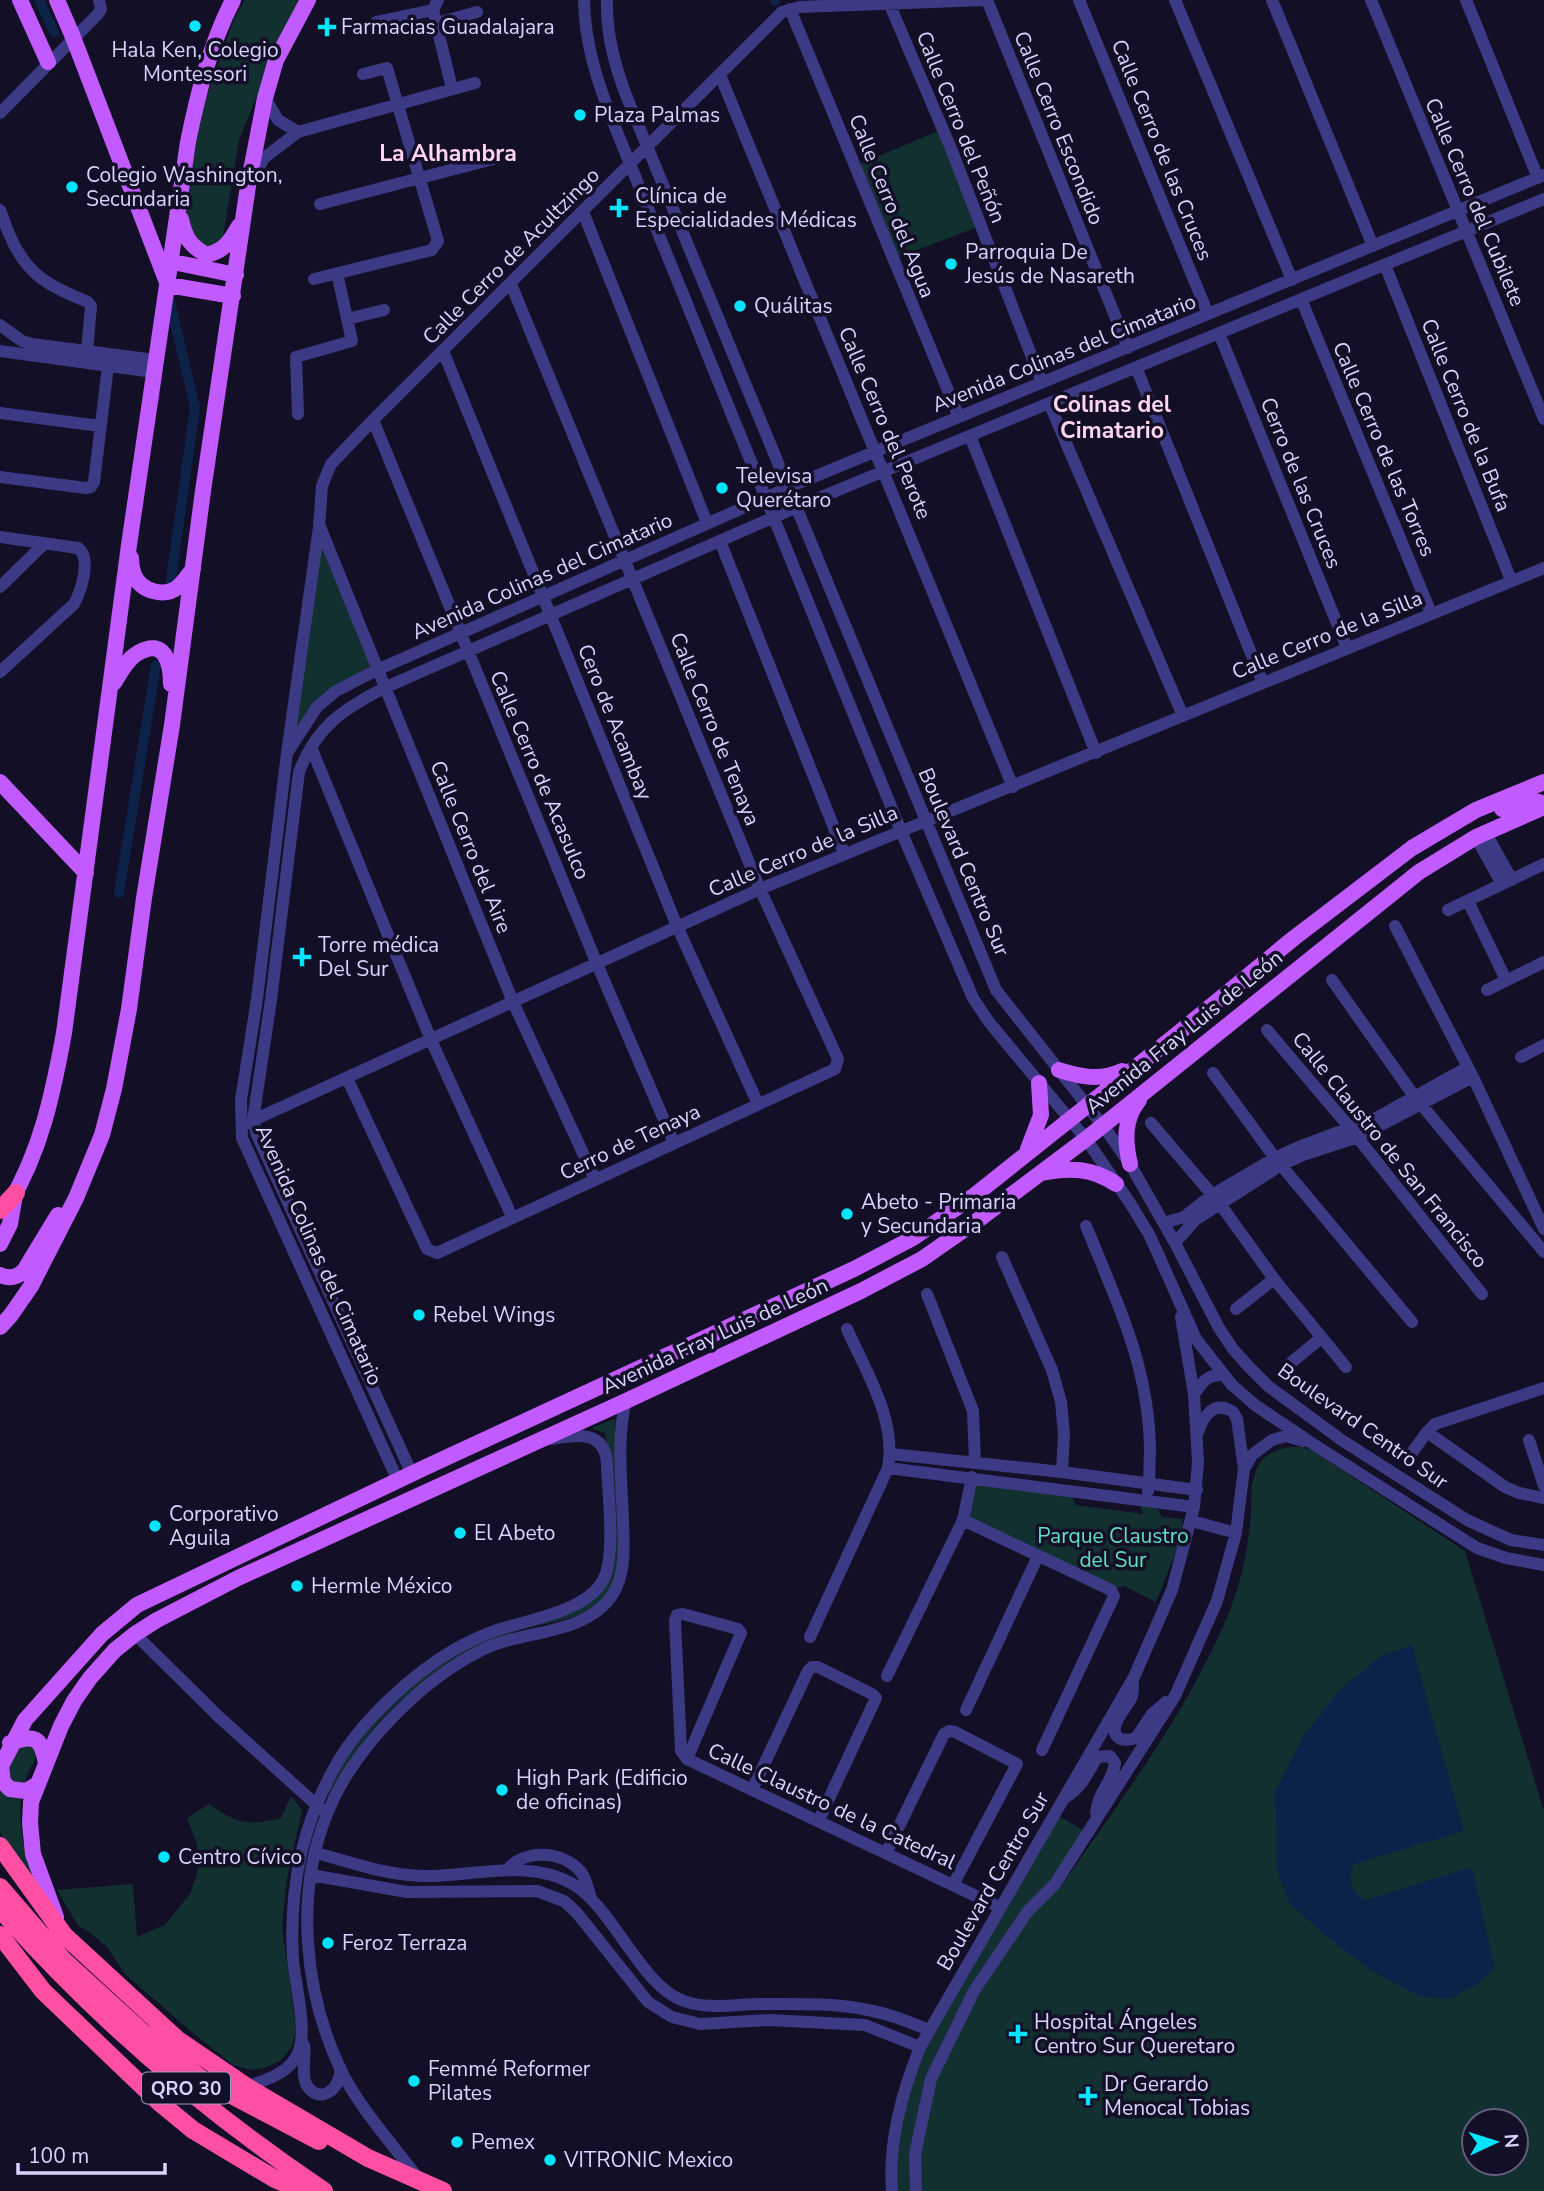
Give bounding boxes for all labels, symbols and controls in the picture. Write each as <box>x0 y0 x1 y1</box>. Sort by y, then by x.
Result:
place label: Farmacias Guadalajara <box>341 13 555 41</box>
marker: Hala Ken, Colegio Montessori <box>187 18 203 34</box>
marker: Farmacias Guadalajara <box>319 19 335 35</box>
street label: Calle Cerro del Peñón <box>910 27 1012 227</box>
street label: Calle Cerro Escondido <box>1007 27 1111 229</box>
street label: Calle Cerro de las Cruces <box>1105 35 1219 265</box>
place label: Hala Ken, Colegio Montessori <box>111 36 279 88</box>
street label: Calle Cerro del Cubilete <box>1418 93 1532 311</box>
place label: Plaza Palmas <box>594 101 720 129</box>
marker: Plaza Palmas <box>572 107 588 123</box>
street label: Calle Cerro del Agua <box>842 110 942 302</box>
district label: La Alhambra <box>379 138 517 169</box>
place label: Colegio Washington, Secundaria <box>86 161 282 213</box>
street label: Calle Cerro de Acultzingo <box>416 161 606 351</box>
marker: Colegio Washington, Secundaria <box>64 179 80 195</box>
place label: Clínica de Especialidades Médicas <box>635 182 857 234</box>
marker: Clínica de Especialidades Médicas <box>609 198 629 218</box>
place label: Parroquia De Jesús de Nasareth <box>964 238 1135 290</box>
marker: Parroquia De Jesús de Nasareth <box>943 256 959 272</box>
street label: Avenida Colinas del Cimatario <box>928 288 1200 418</box>
place label: Quálitas <box>754 292 833 320</box>
marker: Quálitas <box>732 298 748 314</box>
street label: Calle Cerro de la Bufa <box>1414 314 1518 516</box>
street label: Calle Cerro del Perote <box>832 322 938 524</box>
street label: Calle Cerro de las Torres <box>1326 337 1442 561</box>
district label: Colinas del Cimatario <box>1053 390 1171 444</box>
street label: Cerro de las Cruces <box>1254 393 1348 573</box>
place label: Televisa Querétaro <box>736 462 831 514</box>
marker: Televisa Querétaro <box>714 480 730 496</box>
street label: Avenida Colinas del Cimatario <box>407 506 677 646</box>
street label: Calle Cerro de la Silla <box>1228 584 1426 686</box>
street label: Calle Cerro de Tenaya <box>663 628 767 830</box>
street label: Cero de Acambay <box>571 640 659 804</box>
street label: Calle Cerro de Acasulco <box>483 666 597 884</box>
street label: Calle Cerro del Aire <box>424 756 518 938</box>
street label: Boulevard Centro Sur <box>912 764 1017 961</box>
street label: Calle Cerro de la Silla <box>704 798 902 904</box>
place label: Torre médica Del Sur <box>318 931 439 983</box>
street label: Avenida Fray Luis de León <box>1079 944 1289 1120</box>
marker: Torre médica Del Sur <box>292 947 312 967</box>
street label: Calle Claustro de San Francisco <box>1286 1026 1494 1274</box>
street label: Cerro de Tenaya <box>555 1097 705 1187</box>
street label: Avenida Colinas del Cimatario <box>249 1120 389 1390</box>
place label: Abeto - Primaria y Secundaria <box>861 1188 1016 1240</box>
marker: Abeto - Primaria y Secundaria <box>839 1206 855 1222</box>
street label: Avenida Fray Luis de León <box>597 1271 833 1401</box>
place label: Rebel Wings <box>433 1301 555 1329</box>
marker: Rebel Wings <box>411 1307 427 1323</box>
street label: Boulevard Centro Sur <box>1272 1357 1454 1496</box>
place label: Corporativo Aguila <box>169 1500 279 1552</box>
marker: Corporativo Aguila <box>147 1518 163 1534</box>
place label: El Abeto <box>474 1519 556 1547</box>
park label: Parque Claustro del Sur <box>1037 1522 1189 1574</box>
marker: El Abeto <box>452 1525 468 1541</box>
place label: Hermle México <box>311 1572 452 1600</box>
marker: Hermle México <box>289 1578 305 1594</box>
street label: Calle Claustro de la Catedral <box>703 1736 961 1876</box>
place label: High Park (Edificio de oficinas) <box>516 1764 688 1816</box>
marker: High Park (Edificio de oficinas) <box>494 1782 510 1798</box>
street label: Boulevard Centro Sur <box>930 1786 1056 1976</box>
place label: Centro Cívico <box>178 1843 302 1871</box>
marker: Centro Cívico <box>156 1849 172 1865</box>
place label: Feroz Terraza <box>342 1929 467 1957</box>
marker: Feroz Terraza <box>320 1935 336 1951</box>
place label: Hospital Ángeles Centro Sur Queretaro <box>1034 2008 1235 2060</box>
marker: Hospital Ángeles Centro Sur Queretaro <box>1008 2024 1028 2044</box>
place label: Femmé Reformer Pilates <box>428 2055 591 2107</box>
place label: Dr Gerardo Menocal Tobias <box>1104 2070 1250 2122</box>
road number: QRO 30 <box>142 2072 230 2104</box>
marker: Femmé Reformer Pilates <box>406 2073 422 2089</box>
marker: Dr Gerardo Menocal Tobias <box>1078 2086 1098 2106</box>
north arrow <box>1460 2107 1530 2177</box>
place label: Pemex <box>471 2128 535 2156</box>
scale bar <box>18 2132 164 2176</box>
text: N <box>1497 2133 1524 2149</box>
marker: Pemex <box>449 2134 465 2150</box>
text: 100 m <box>28 2142 89 2170</box>
place label: VITRONIC Mexico <box>563 2146 733 2174</box>
marker: VITRONIC Mexico <box>542 2152 558 2168</box>

